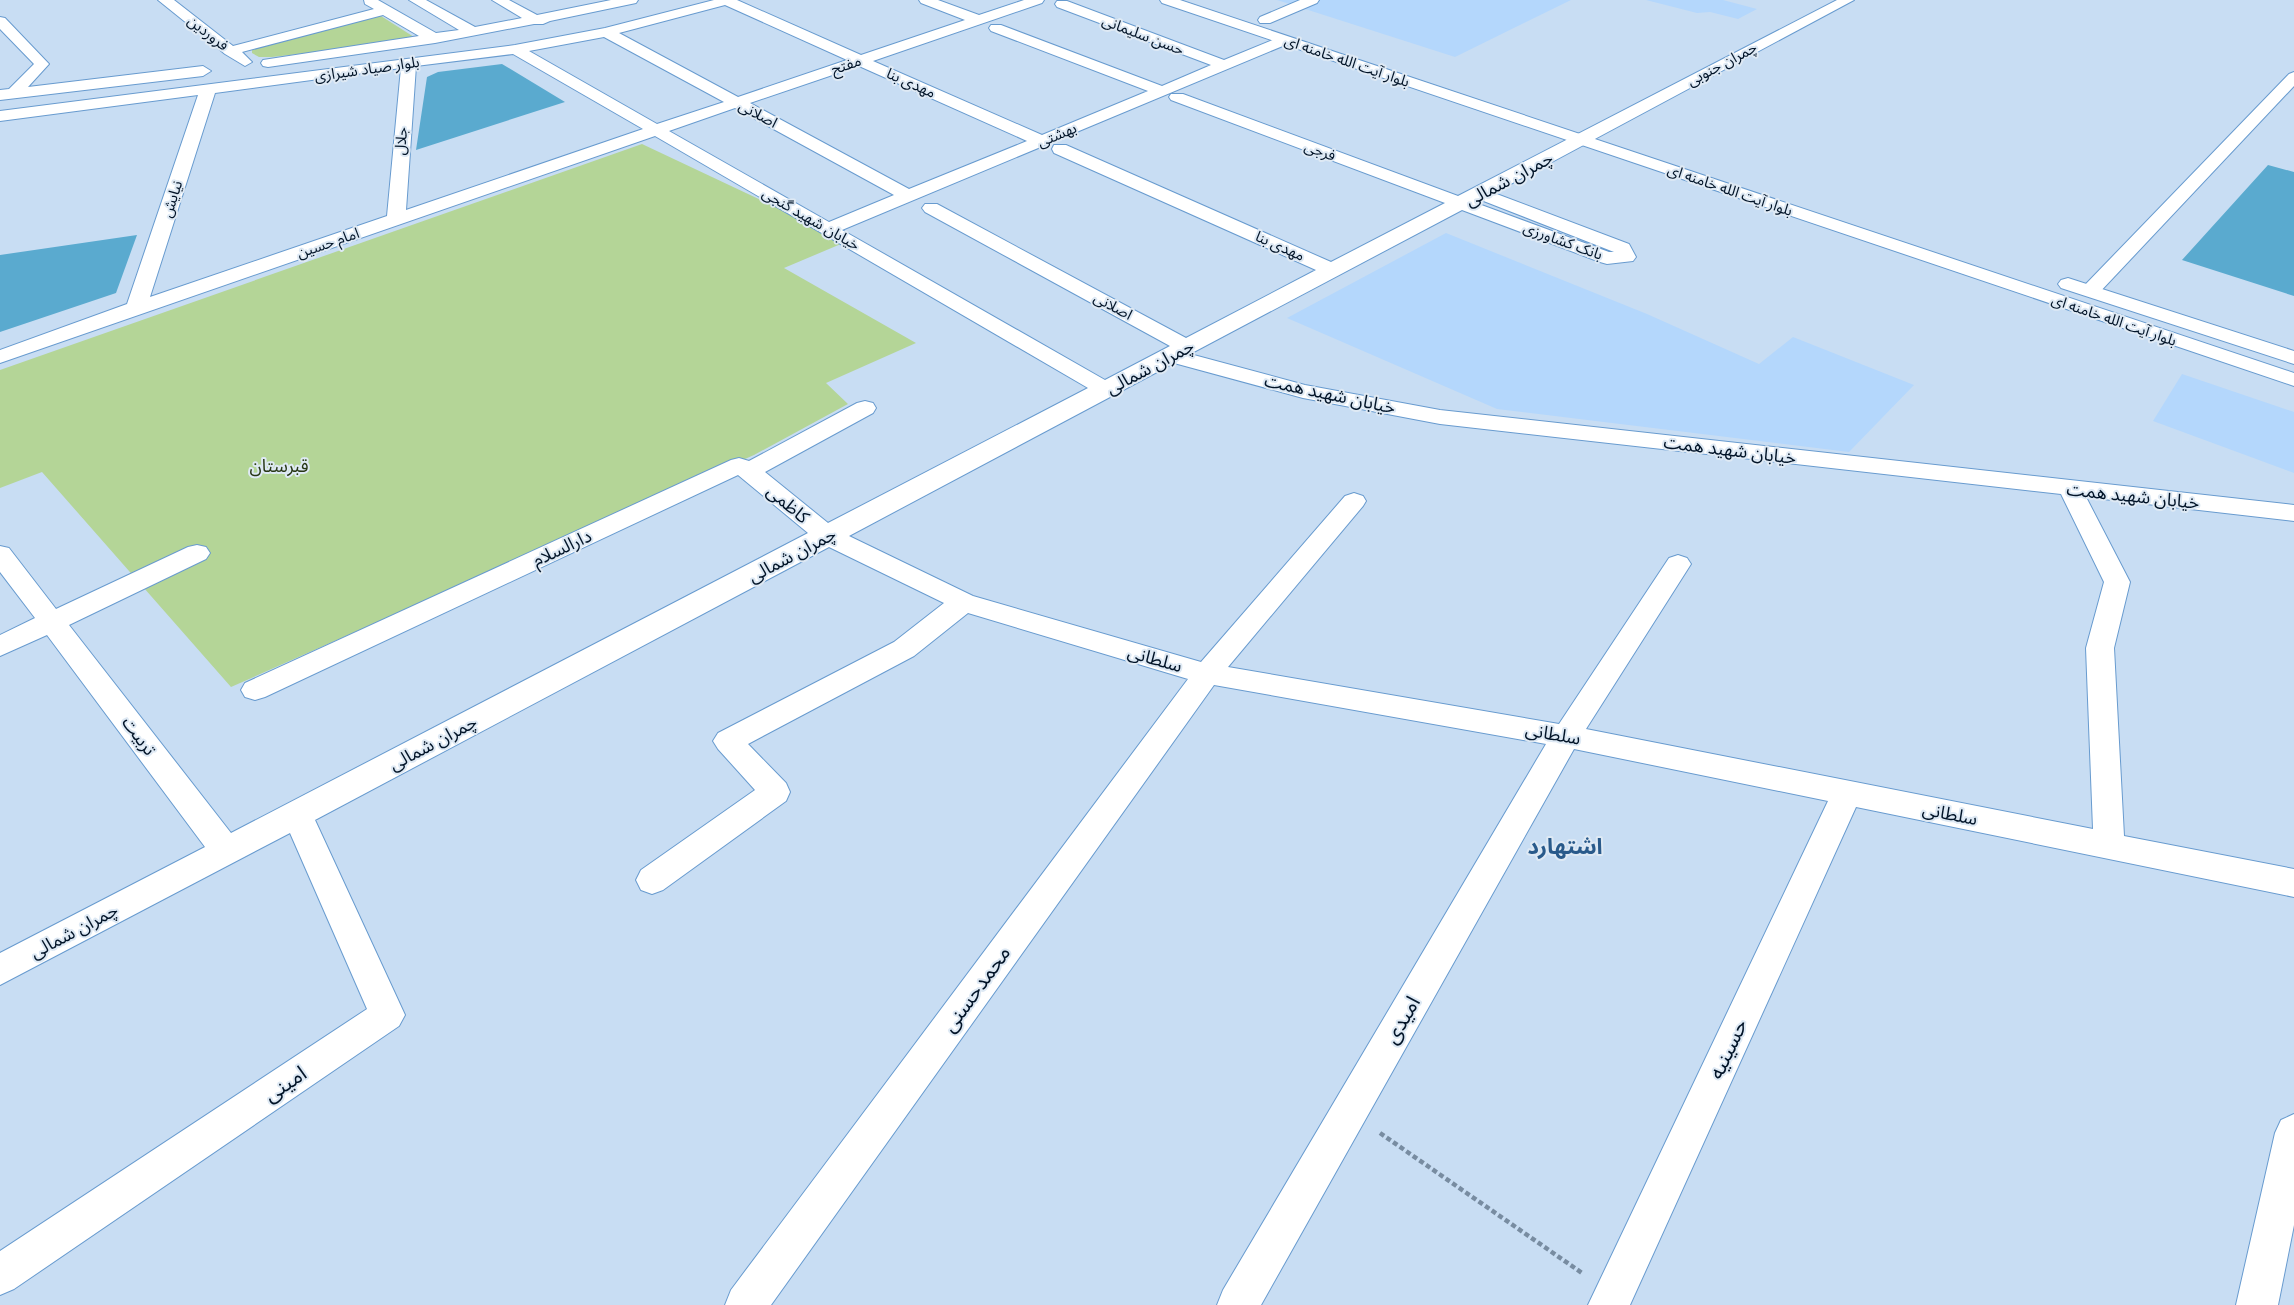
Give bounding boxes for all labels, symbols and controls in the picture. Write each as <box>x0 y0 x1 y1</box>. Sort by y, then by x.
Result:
street label: فروردین <box>184 11 232 55</box>
street label: حسن سلیمانی <box>1100 11 1187 59</box>
street label: بلوار آیت الله خامنه ای <box>1282 31 1412 91</box>
street label: چمران جنوبی <box>1684 38 1761 91</box>
street label: مفتح <box>829 52 864 81</box>
street label: بلوار صیاد شیرازی <box>313 53 421 85</box>
street label: مهدی بنا <box>884 64 938 102</box>
street label: اصلانی <box>736 96 780 132</box>
street label: بهشتی <box>1035 119 1079 151</box>
street label: جلال <box>391 126 411 156</box>
street label: فرجی <box>1302 137 1338 165</box>
street label: چمران شمالی <box>1461 147 1557 211</box>
street label: بلوار آیت الله خامنه ای <box>1665 160 1795 220</box>
street label: نیایش <box>158 178 186 220</box>
street label: خیابان شهید گنجی <box>759 184 863 254</box>
street label: بانک کشاورزی <box>1521 218 1605 264</box>
street label: امام حسین <box>294 224 362 264</box>
street label: مهدی بنا <box>1253 227 1307 265</box>
street label: اصلانی <box>1091 288 1135 324</box>
street label: بلوار آیت الله خامنه ای <box>2049 290 2179 350</box>
street label: چمران شمالی <box>1102 335 1198 399</box>
street label: خیابان شهید همت <box>1262 369 1398 419</box>
street label: خیابان شهید همت <box>1662 431 1798 469</box>
park label: قبرستان <box>249 455 309 477</box>
street label: خیابان شهید همت <box>2065 478 2201 514</box>
street label: کاظمی <box>762 480 814 528</box>
street label: چمران شمالی <box>744 523 840 587</box>
street label: دارالسلام <box>529 525 596 574</box>
street label: سلطانی <box>1125 641 1185 677</box>
street label: چمران شمالی <box>385 711 481 775</box>
street label: تربیت <box>117 712 161 760</box>
street label: سلطانی <box>1524 718 1582 750</box>
street label: سلطانی <box>1921 798 1979 830</box>
district label: اشتهارد <box>1527 834 1603 860</box>
street label: چمران شمالی <box>26 899 122 963</box>
street label: محمدحسنی <box>937 941 1015 1037</box>
street label: امیدی <box>1379 992 1425 1048</box>
street label: حسینیه <box>1704 1015 1752 1083</box>
street label: امینی <box>259 1061 311 1107</box>

